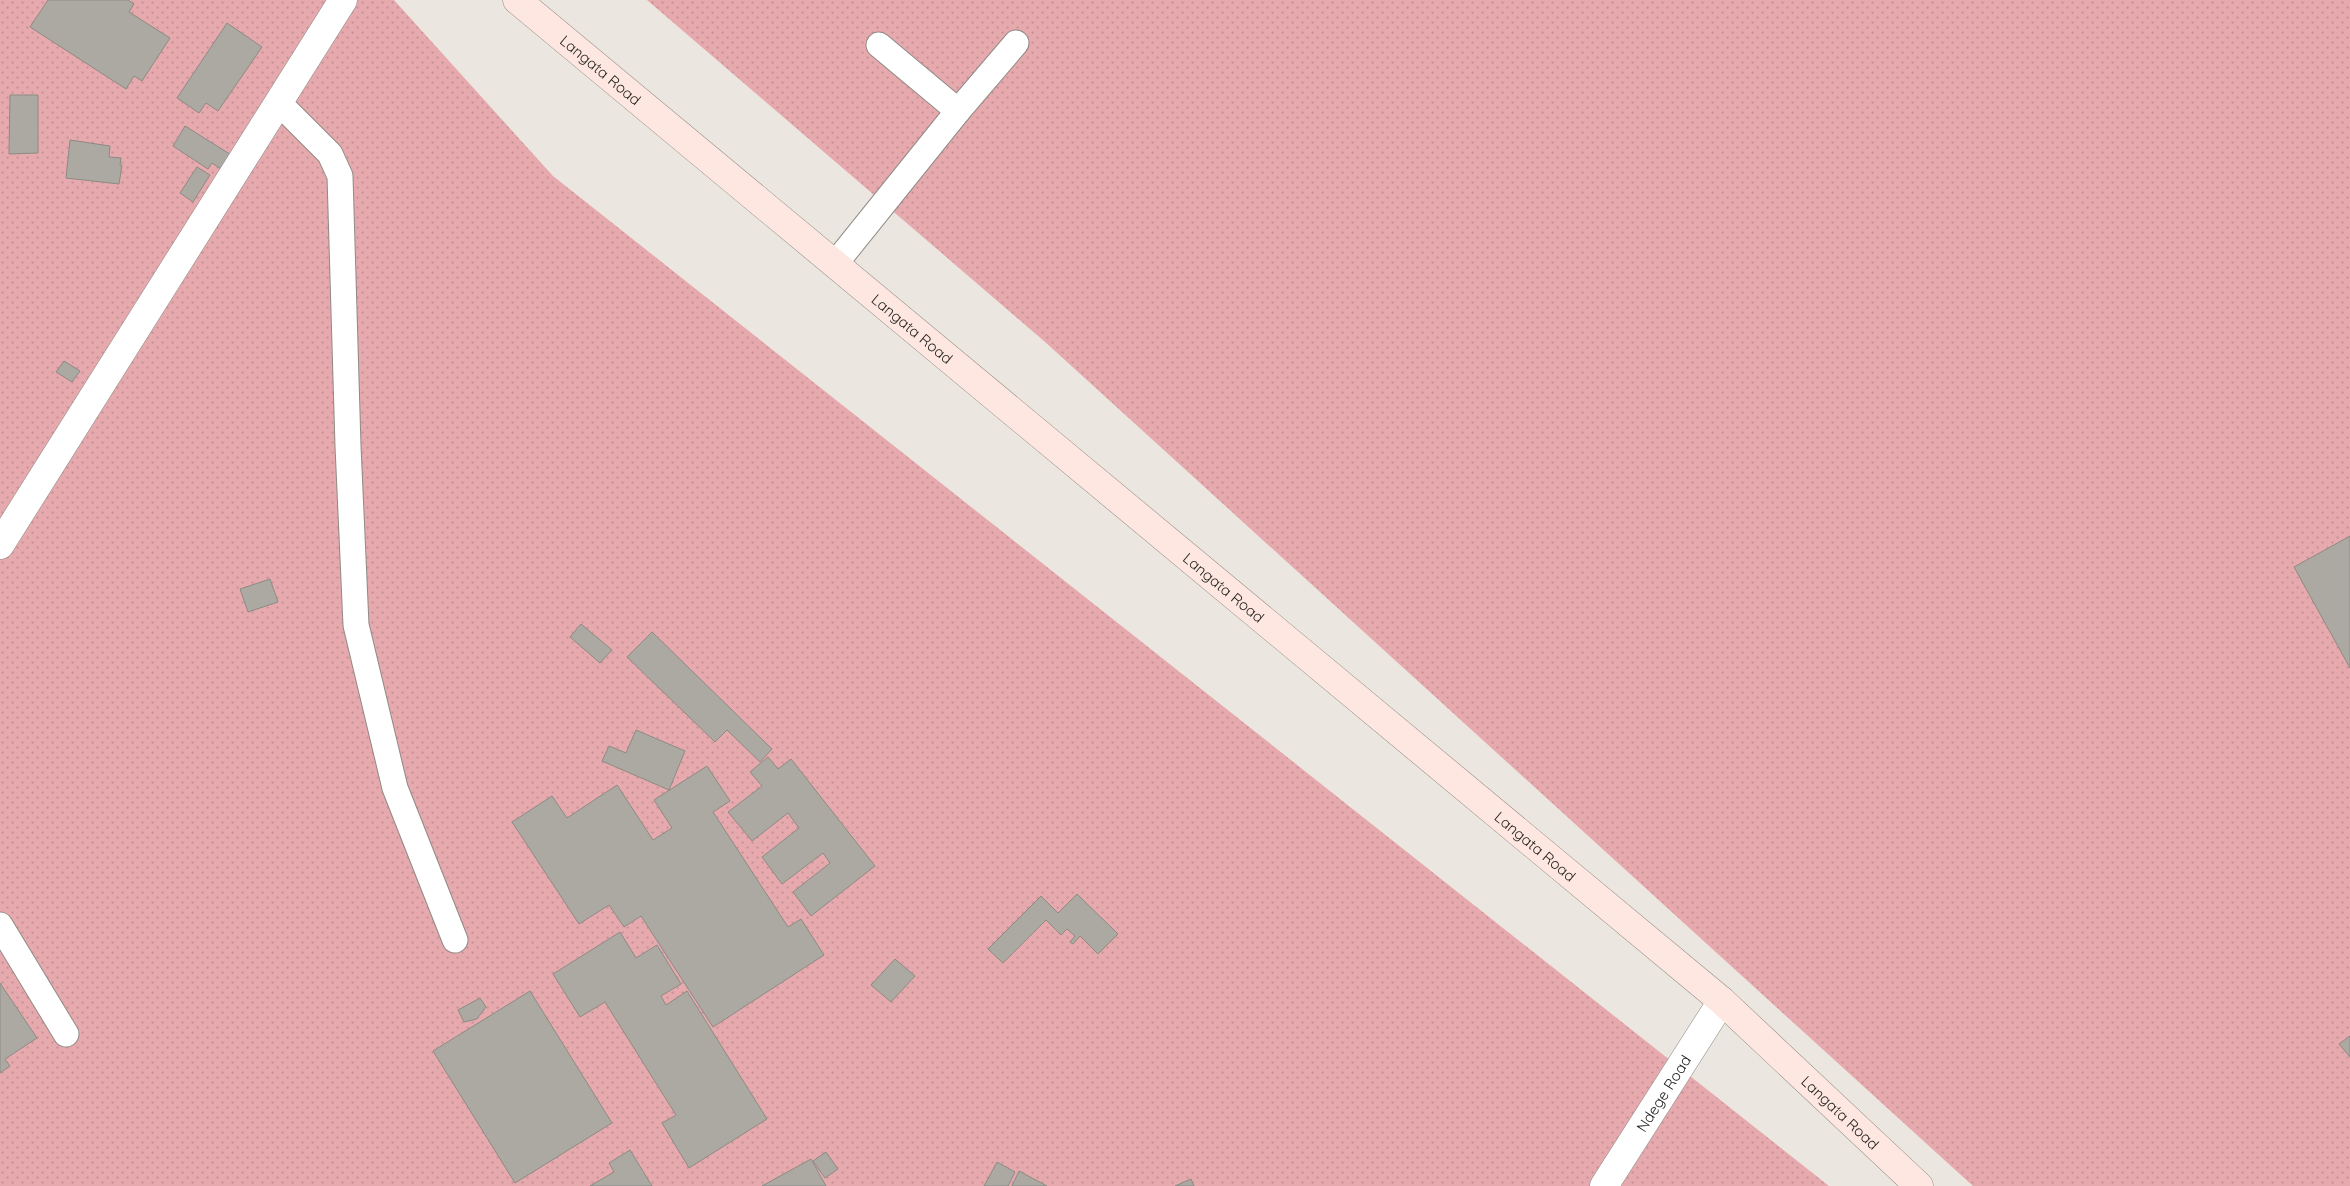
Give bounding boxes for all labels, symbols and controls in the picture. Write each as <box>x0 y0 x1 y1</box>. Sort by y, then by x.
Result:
street label: Langata Road <box>556 30 645 109</box>
street label: Langata Road <box>868 289 957 368</box>
street label: Langata Road <box>1180 548 1268 626</box>
street label: Langata Road <box>1491 807 1580 885</box>
street label: Ndege Road <box>1632 1051 1695 1135</box>
street label: Langata Road <box>1798 1071 1883 1153</box>

